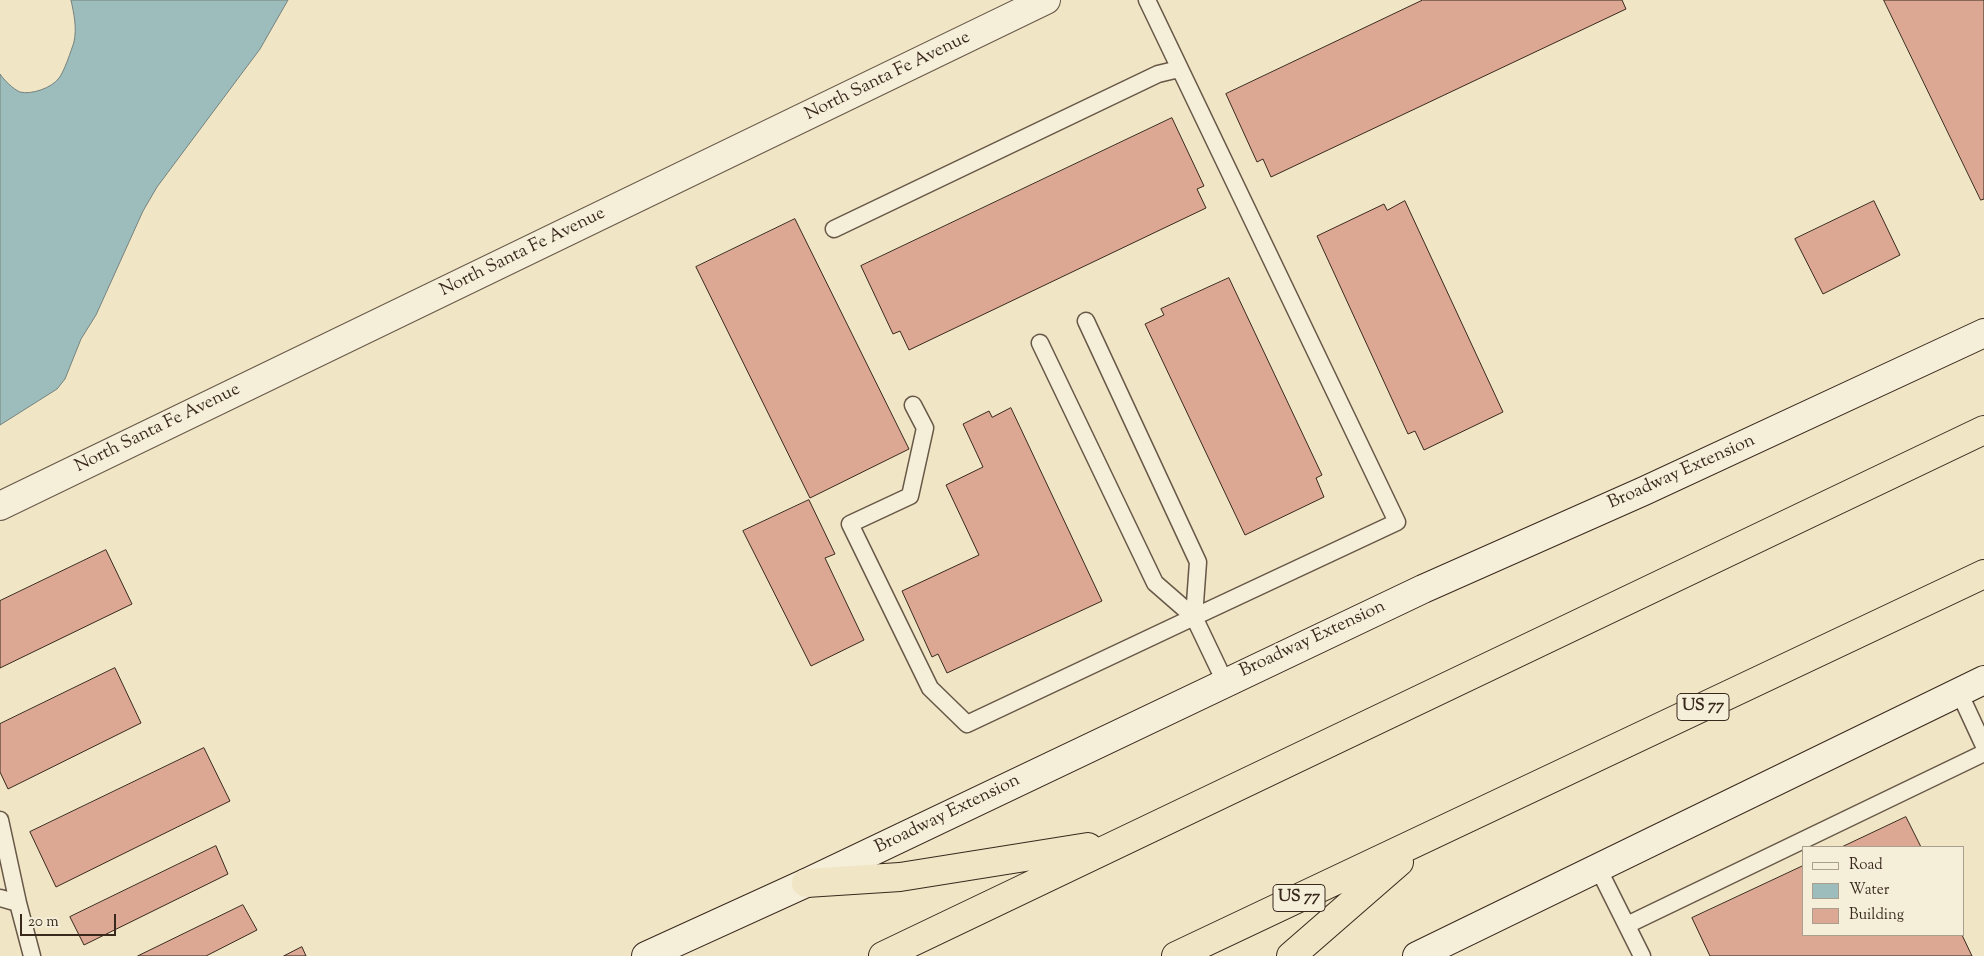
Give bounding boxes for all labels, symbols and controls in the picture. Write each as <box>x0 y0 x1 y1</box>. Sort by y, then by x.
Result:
street label: North Santa Fe Avenue <box>802 28 974 126</box>
street label: North Santa Fe Avenue <box>437 204 609 302</box>
street label: North Santa Fe Avenue <box>72 380 244 478</box>
street label: Broadway Extension <box>1605 431 1759 515</box>
street label: Broadway Extension <box>1237 597 1389 683</box>
road number: US 77 <box>1677 694 1729 720</box>
street label: Broadway Extension <box>872 771 1024 859</box>
legend <box>1802 846 1964 936</box>
text: Road <box>1849 855 1883 876</box>
text: Water <box>1849 880 1889 901</box>
road number: US 77 <box>1273 884 1325 911</box>
scale bar <box>22 904 119 936</box>
text: Building <box>1849 905 1904 926</box>
text: 20 m <box>28 912 59 933</box>

